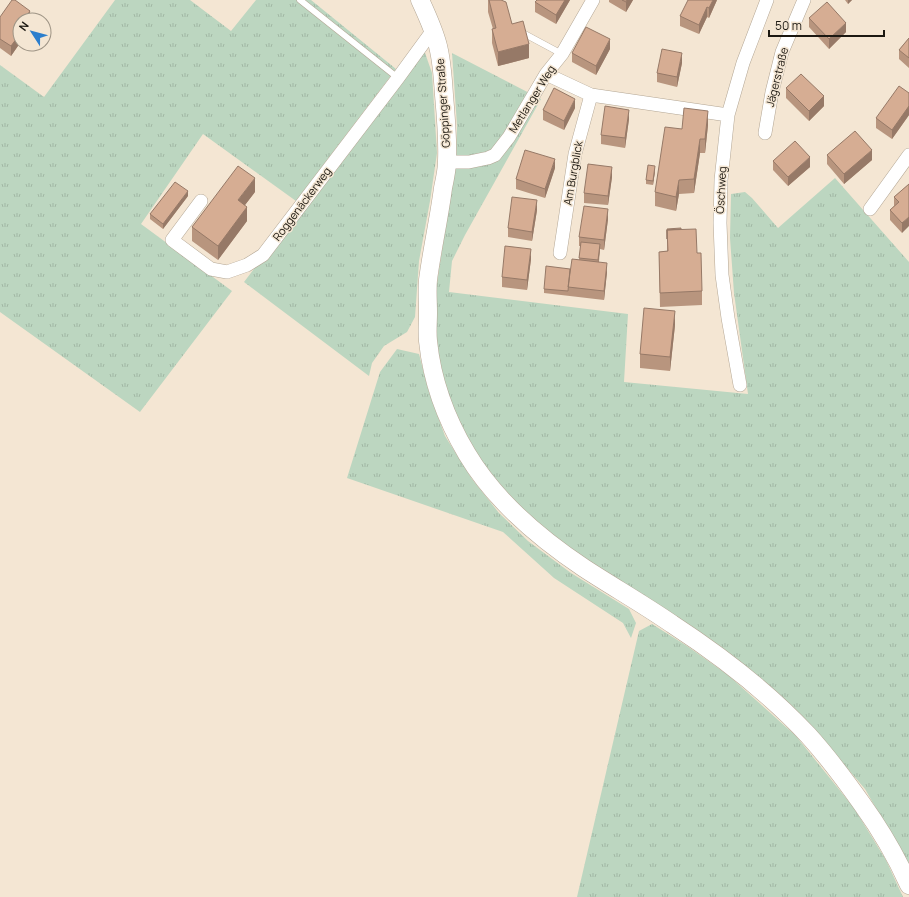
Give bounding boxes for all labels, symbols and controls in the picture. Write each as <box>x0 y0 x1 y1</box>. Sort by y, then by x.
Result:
north arrow <box>12 12 52 52</box>
scale bar <box>769 12 884 38</box>
text: 50 m <box>775 17 802 34</box>
text: N <box>15 18 32 33</box>
street label: Jägerstraße <box>762 45 791 108</box>
street label: Göppinger Straße <box>432 57 453 148</box>
street label: Metlanger Weg <box>505 62 558 135</box>
street label: Am Burgblick <box>559 139 586 206</box>
street label: Roggenäckerweg <box>269 164 334 244</box>
street label: Öschweg <box>712 166 729 214</box>

